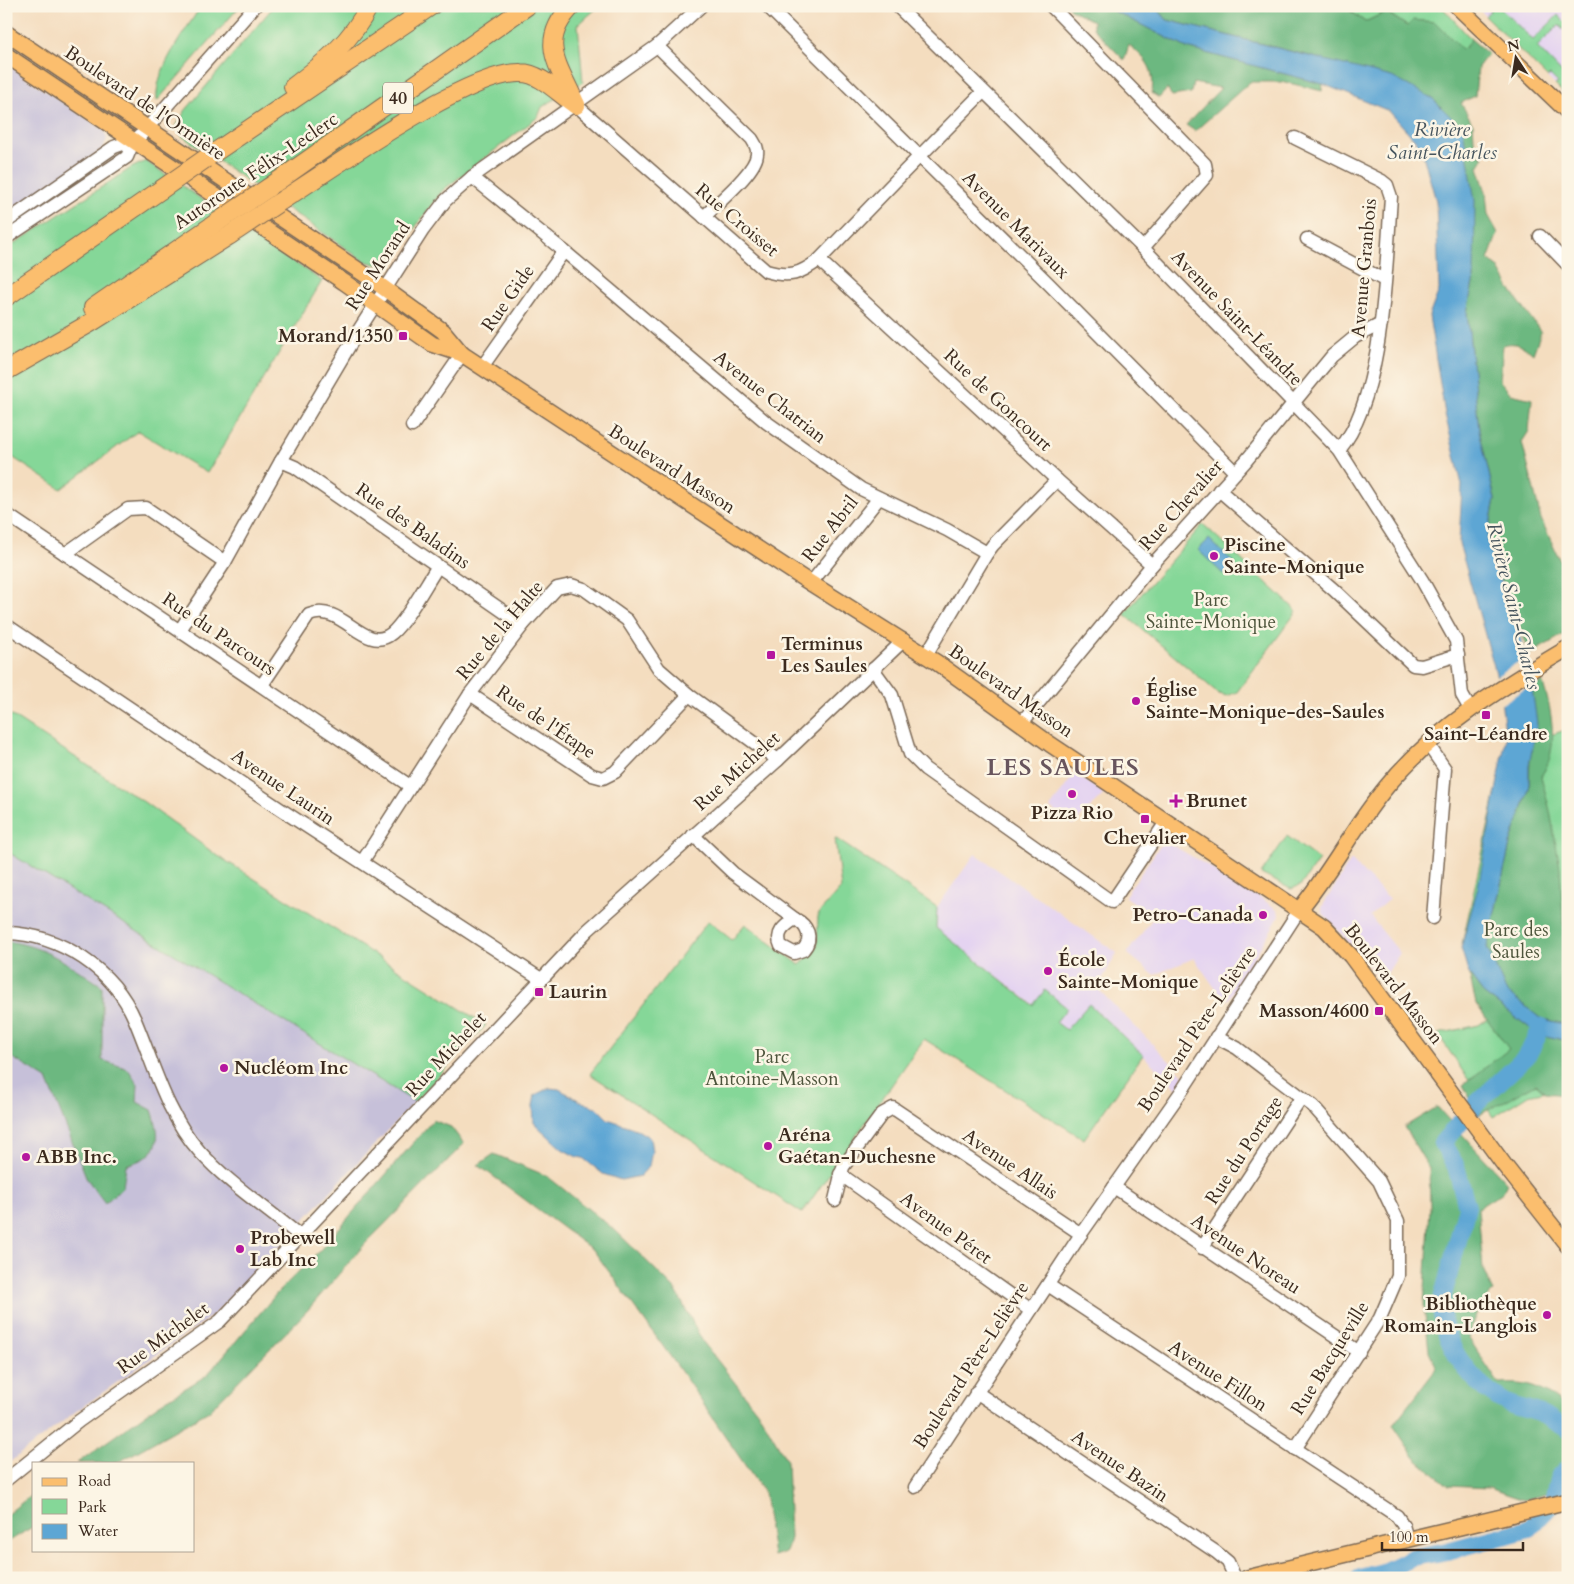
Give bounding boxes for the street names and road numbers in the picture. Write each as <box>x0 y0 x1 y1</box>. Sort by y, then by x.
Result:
street label: Boulevard de l'Ormière <box>59 39 231 167</box>
road number: 40 <box>383 82 413 114</box>
street label: Autoroute Félix-Leclerc <box>169 106 344 236</box>
street label: Avenue Marivaux <box>956 165 1076 285</box>
street label: Rue Croisset <box>690 177 784 263</box>
street label: Avenue Granbois <box>1345 197 1383 339</box>
street label: Rue Morand <box>339 216 417 316</box>
street label: Avenue Saint-Léandre <box>1165 244 1309 392</box>
street label: Rue Gide <box>475 259 541 337</box>
street label: Rue de Goncourt <box>938 343 1058 457</box>
street label: Avenue Chatrian <box>708 345 832 450</box>
street label: Boulevard Masson <box>603 418 741 520</box>
street label: Rue Chevalier <box>1133 454 1229 556</box>
street label: Rue des Baladins <box>351 477 475 575</box>
street label: Rue Abril <box>796 490 864 568</box>
street label: Rue de la Halte <box>451 575 549 685</box>
street label: Rue du Parcours <box>157 586 281 682</box>
street label: Boulevard Masson <box>943 638 1079 744</box>
street label: Rue de l'Étape <box>491 679 601 765</box>
street label: Rue Michelet <box>688 725 786 817</box>
street label: Avenue Laurin <box>226 743 340 831</box>
street label: Boulevard Masson <box>1339 918 1450 1050</box>
street label: Boulevard Père-Lelièvre <box>1132 941 1262 1117</box>
street label: Rue Michelet <box>400 1006 492 1102</box>
street label: Rue du Portage <box>1199 1091 1289 1209</box>
street label: Avenue Allais <box>957 1123 1063 1205</box>
street label: Avenue Péret <box>895 1186 997 1270</box>
street label: Avenue Noreau <box>1186 1208 1306 1300</box>
street label: Boulevard Père-Lelièvre <box>907 1276 1035 1454</box>
street label: Rue Michelet <box>112 1296 214 1380</box>
street label: Rue Bacqueville <box>1285 1296 1375 1420</box>
street label: Avenue Fillon <box>1163 1334 1273 1418</box>
street label: Avenue Bazin <box>1066 1424 1174 1508</box>

